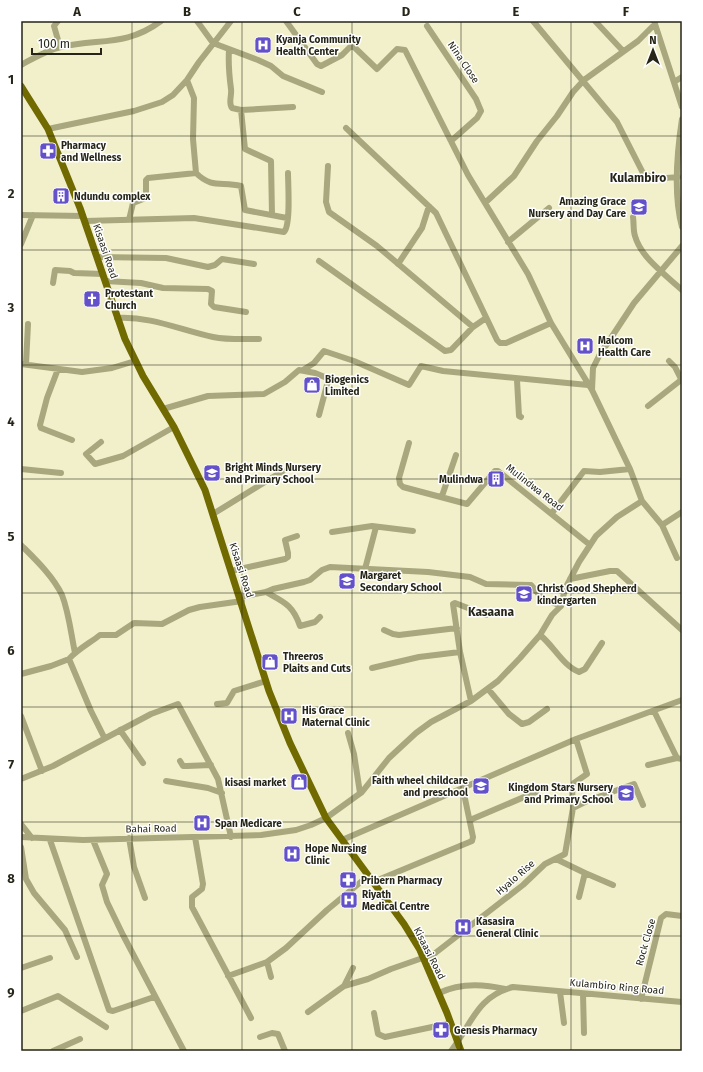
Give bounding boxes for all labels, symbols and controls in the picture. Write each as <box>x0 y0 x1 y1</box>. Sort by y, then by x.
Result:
text: A <box>72 4 81 19</box>
text: B <box>183 4 191 19</box>
text: C <box>293 4 301 19</box>
text: D <box>402 4 411 19</box>
text: E <box>513 4 520 19</box>
text: F <box>623 4 630 19</box>
scale bar <box>32 30 101 56</box>
north arrow <box>633 30 673 70</box>
place label: Kyanja Community Health Center <box>276 34 361 58</box>
text: N <box>649 34 657 47</box>
hospital icon: Kyanja Community Health Center <box>253 35 273 55</box>
text: 100 m <box>38 37 70 51</box>
street label: Nina Close <box>445 39 482 86</box>
text: 1 <box>8 72 14 87</box>
place label: Pharmacy and Wellness <box>61 140 121 164</box>
pharmacy icon: Pharmacy and Wellness <box>38 141 58 161</box>
district label: Kulambiro <box>610 171 666 185</box>
text: 2 <box>8 186 15 201</box>
building icon: Ndundu complex <box>51 186 71 206</box>
place label: Ndundu complex <box>74 191 151 203</box>
place label: Amazing Grace Nursery and Day Care <box>529 196 626 220</box>
school or university icon: Amazing Grace Nursery and Day Care <box>629 197 649 217</box>
street label: Kisaasi Road <box>90 222 120 280</box>
place label: Protestant Church <box>105 288 153 312</box>
church icon: Protestant Church <box>82 289 102 309</box>
text: 3 <box>7 300 15 315</box>
place label: Malcom Health Care <box>598 335 651 359</box>
hospital icon: Malcom Health Care <box>575 336 595 356</box>
place label: Biogenics Limited <box>325 374 369 398</box>
shop icon: Biogenics Limited <box>302 375 322 395</box>
text: 4 <box>7 414 15 429</box>
place label: Bright Minds Nursery and Primary School <box>225 462 322 486</box>
street label: Mulindwa Road <box>503 462 565 514</box>
school or university icon: Bright Minds Nursery and Primary School <box>202 463 222 483</box>
building icon: Mulindwa <box>486 469 506 489</box>
place label: Mulindwa <box>439 474 484 486</box>
text: 5 <box>8 529 15 544</box>
street label: Kisaasi Road <box>227 541 256 599</box>
place label: Margaret Secondary School <box>360 570 441 594</box>
school or university icon: Margaret Secondary School <box>337 571 357 591</box>
place label: Christ Good Shepherd kindergarten <box>537 583 637 607</box>
school or university icon: Christ Good Shepherd kindergarten <box>514 584 534 604</box>
district label: Kasaana <box>468 605 515 619</box>
text: 6 <box>7 643 15 658</box>
place label: Threeros Plaits and Cuts <box>283 651 351 675</box>
shop icon: Threeros Plaits and Cuts <box>260 652 280 672</box>
place label: His Grace Maternal Clinic <box>302 705 370 729</box>
hospital icon: His Grace Maternal Clinic <box>279 706 299 726</box>
text: 7 <box>8 757 14 772</box>
shop icon: kisasi market <box>289 772 309 792</box>
place label: Faith wheel childcare and preschool <box>372 775 468 799</box>
school or university icon: Faith wheel childcare and preschool <box>471 776 491 796</box>
place label: kisasi market <box>225 777 286 789</box>
place label: Kingdom Stars Nursery and Primary School <box>508 782 614 806</box>
school or university icon: Kingdom Stars Nursery and Primary School <box>616 783 636 803</box>
hospital icon: Span Medicare <box>192 813 212 833</box>
place label: Span Medicare <box>215 818 282 830</box>
street label: Bahai Road <box>125 823 177 835</box>
place label: Hope Nursing Clinic <box>305 843 367 867</box>
hospital icon: Hope Nursing Clinic <box>282 844 302 864</box>
street label: Hyalo Rise <box>494 858 537 898</box>
pharmacy icon: Pribern Pharmacy <box>338 870 358 890</box>
text: 8 <box>7 871 15 886</box>
place label: Pribern Pharmacy <box>361 875 443 887</box>
place label: Riyath Medical Centre <box>362 889 430 913</box>
hospital icon: Riyath Medical Centre <box>339 890 359 910</box>
place label: Kasasira General Clinic <box>476 916 539 940</box>
hospital icon: Kasasira General Clinic <box>453 917 473 937</box>
street label: Rock Close <box>633 917 658 967</box>
street label: Kisaasi Road <box>411 925 447 982</box>
street label: Kulambiro Ring Road <box>569 977 665 997</box>
text: 9 <box>7 985 15 1000</box>
pharmacy icon: Genesis Pharmacy <box>431 1020 451 1040</box>
place label: Genesis Pharmacy <box>454 1025 538 1037</box>

